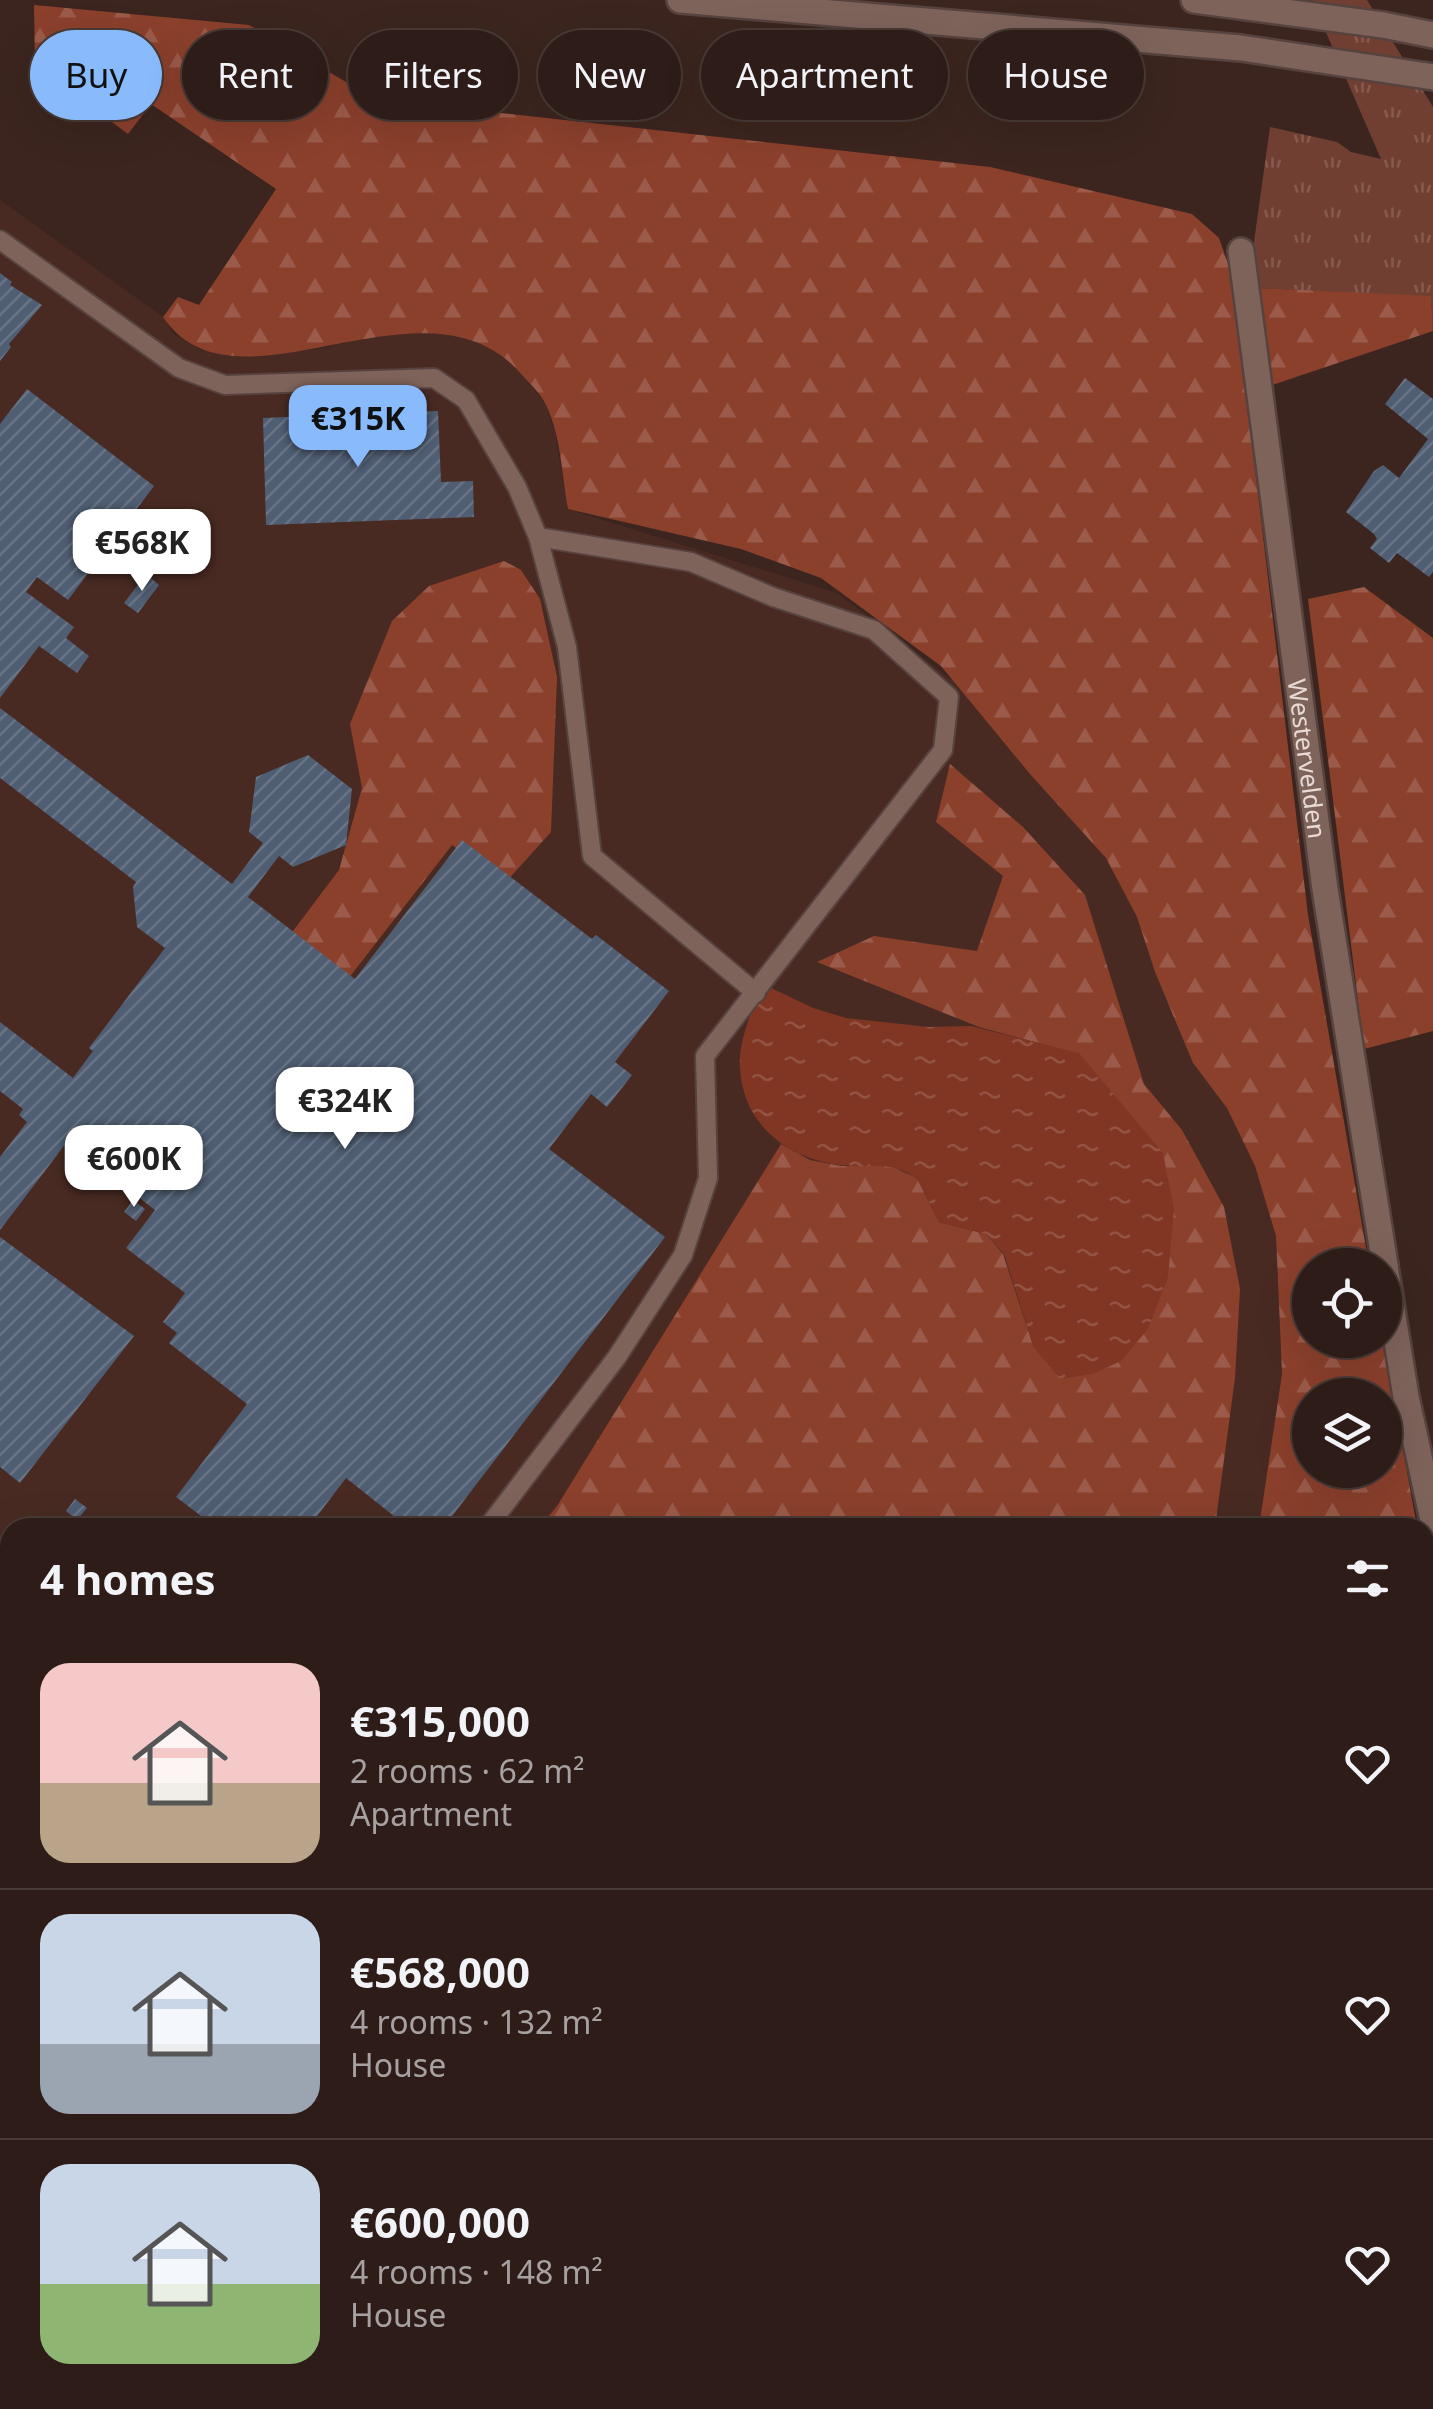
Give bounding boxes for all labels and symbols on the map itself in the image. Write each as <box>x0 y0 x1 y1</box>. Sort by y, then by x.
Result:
pin: €315K <box>288 385 428 470</box>
pin: €568K <box>72 509 212 594</box>
street label: Westervelden <box>1281 677 1335 840</box>
pin: €324K <box>275 1067 415 1152</box>
pin: €600K <box>64 1125 204 1210</box>

